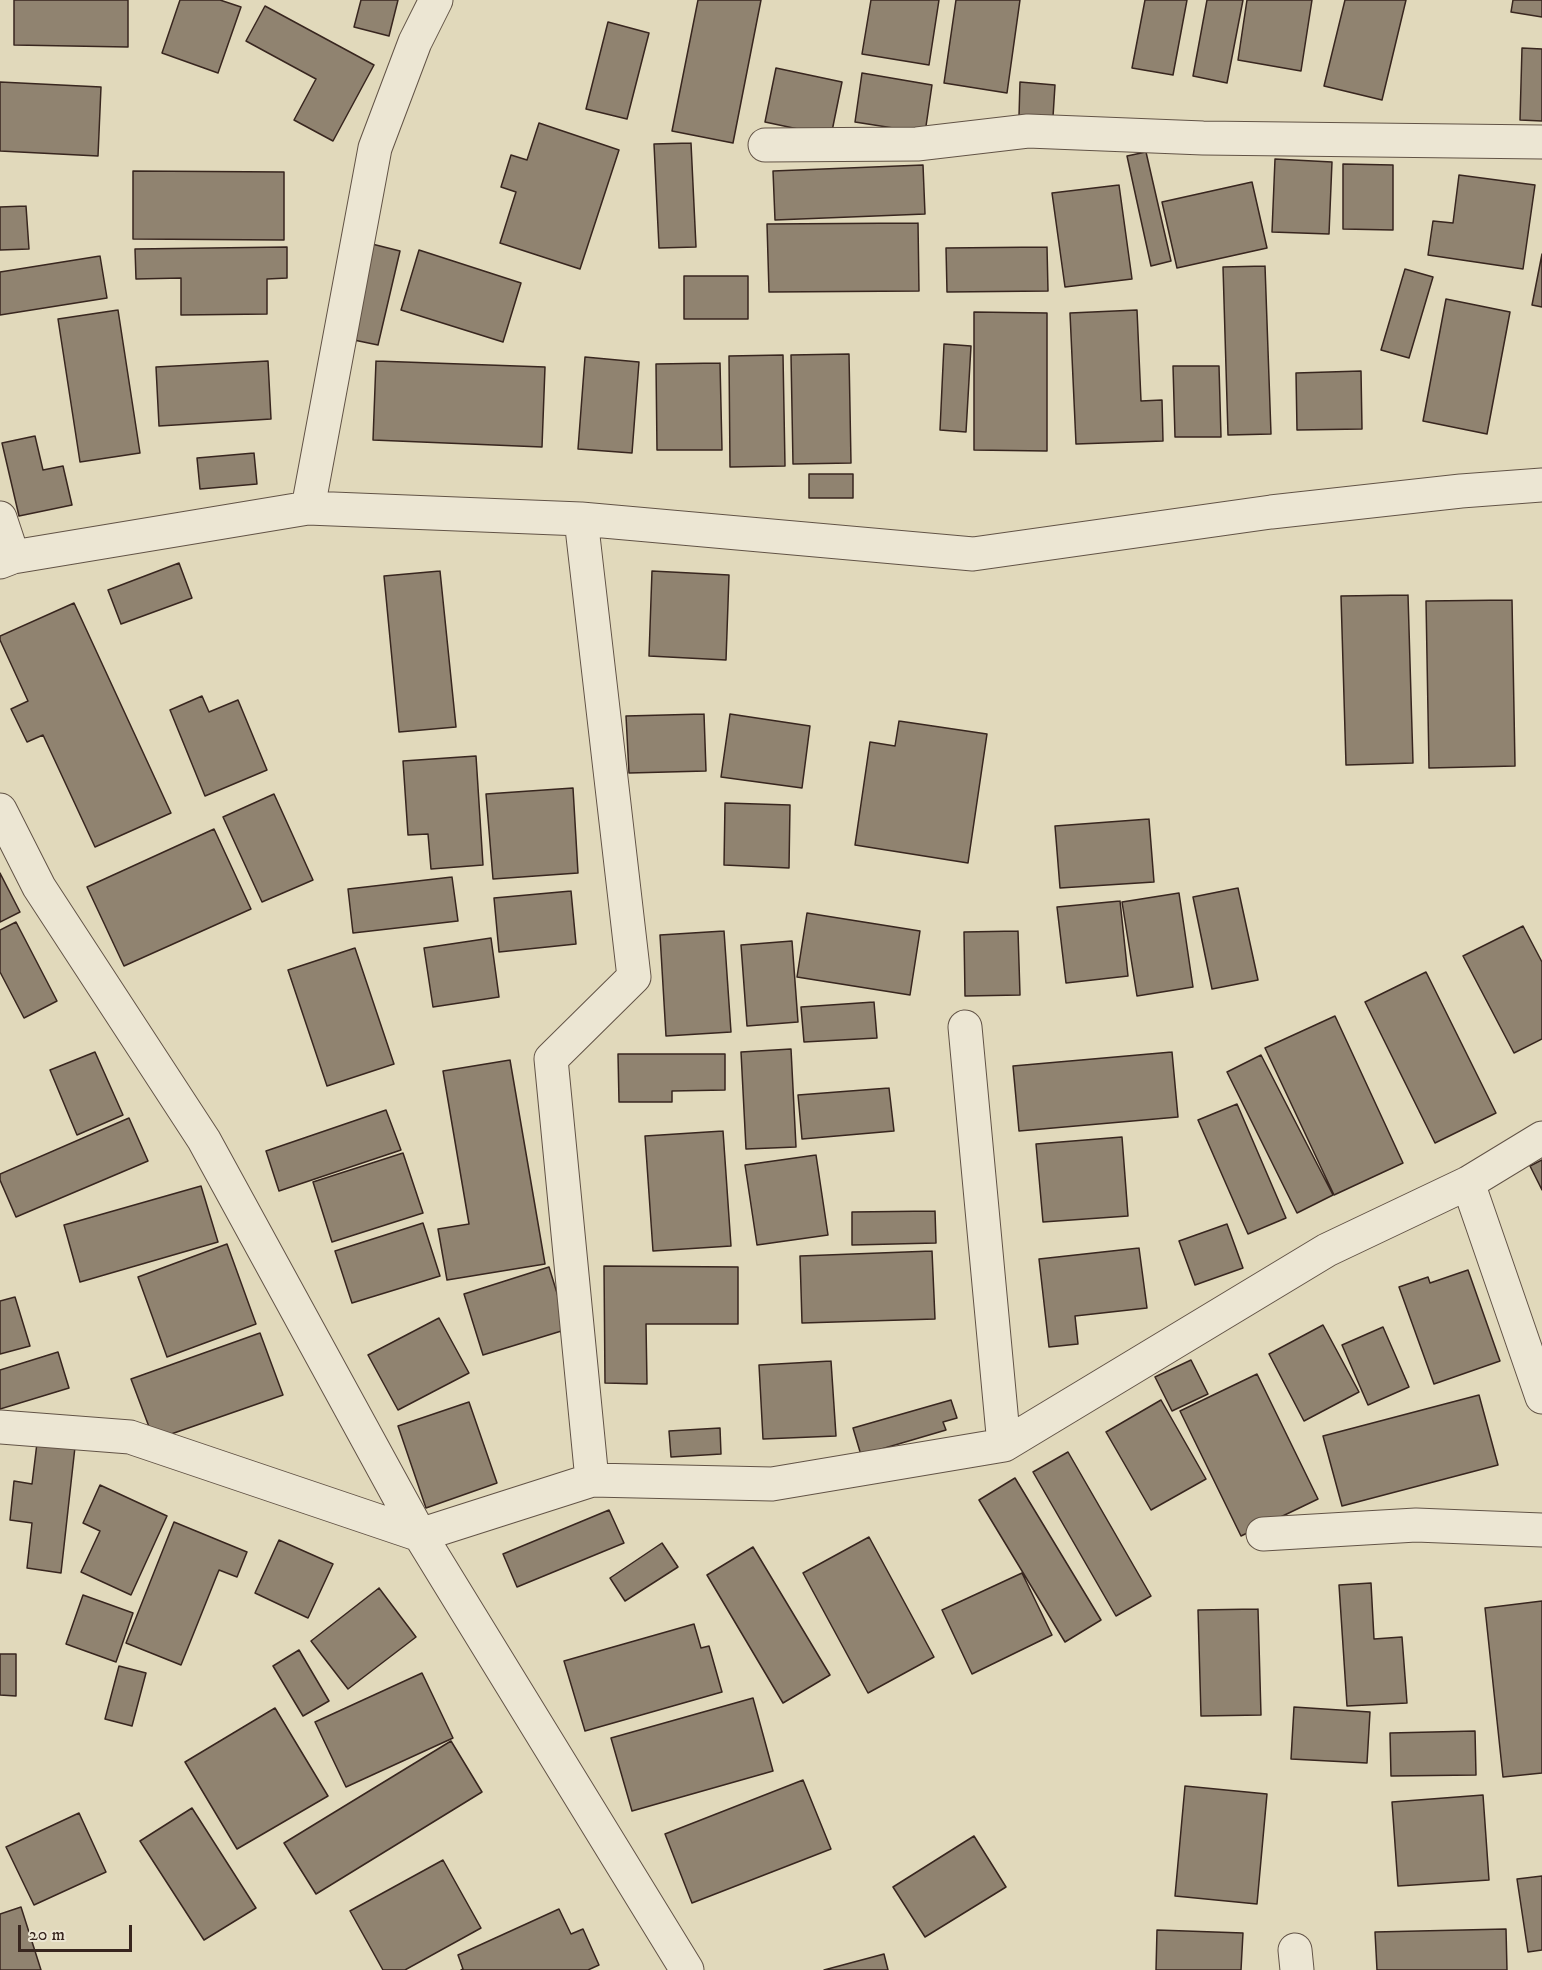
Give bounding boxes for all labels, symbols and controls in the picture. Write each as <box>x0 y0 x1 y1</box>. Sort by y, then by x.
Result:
scale bar <box>21 1913 135 1951</box>
text: 20 m <box>29 1924 65 1946</box>

